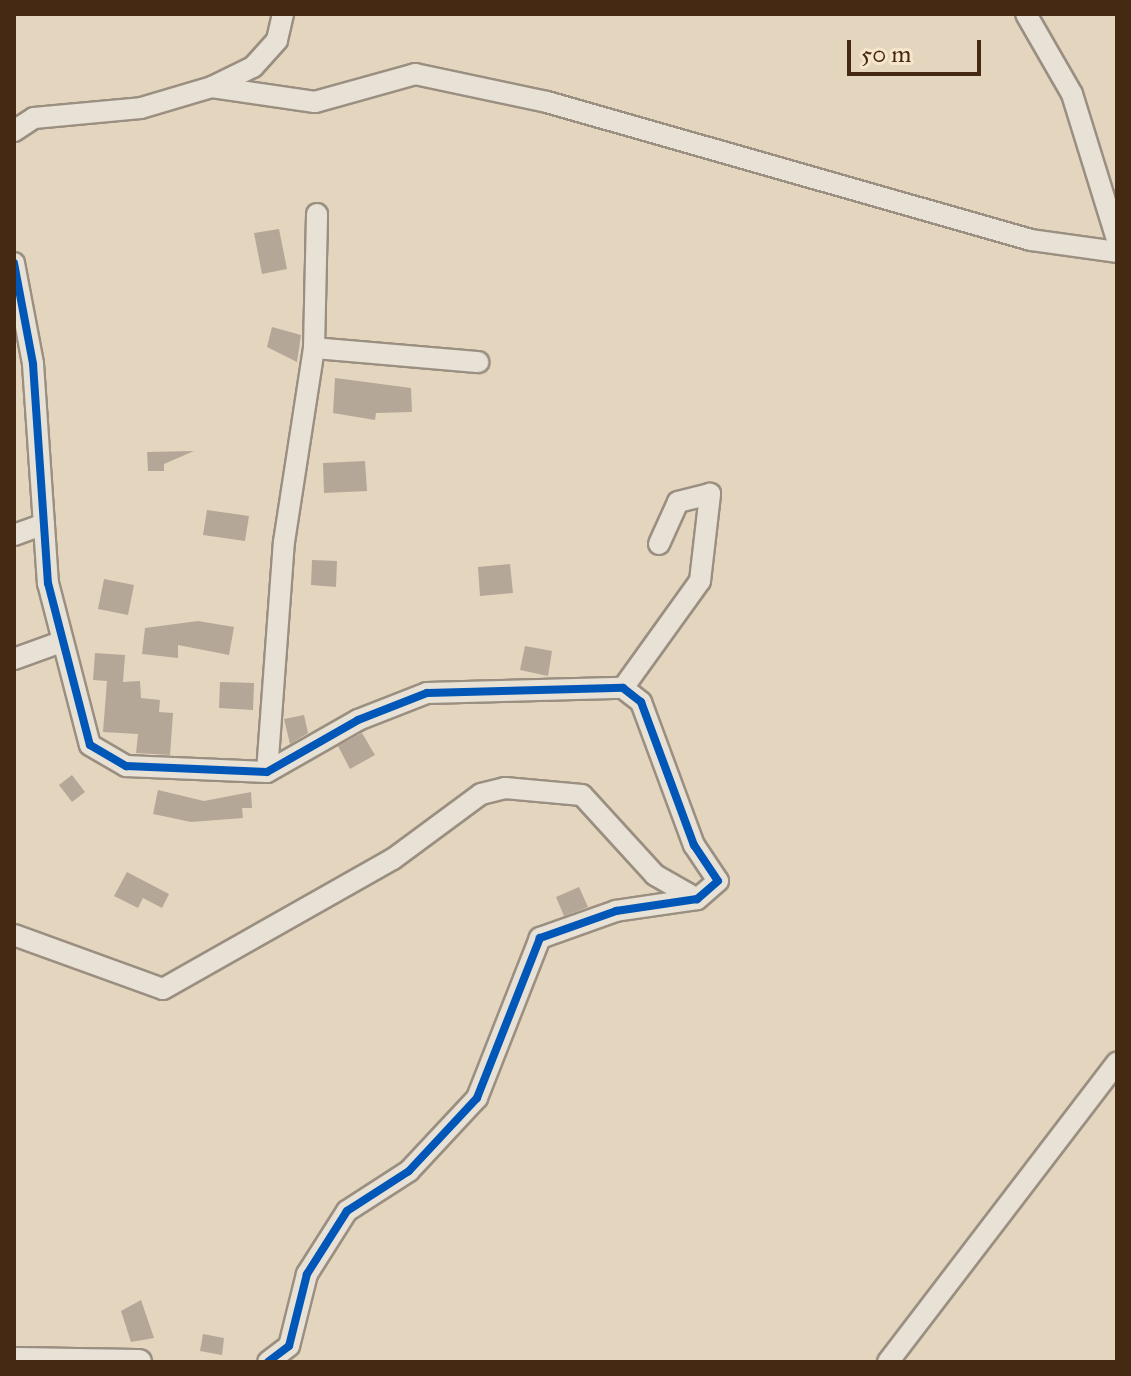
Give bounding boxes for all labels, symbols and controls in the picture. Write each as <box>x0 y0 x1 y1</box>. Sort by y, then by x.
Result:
scale bar <box>851 24 985 74</box>
text: 50 m <box>861 39 911 69</box>

